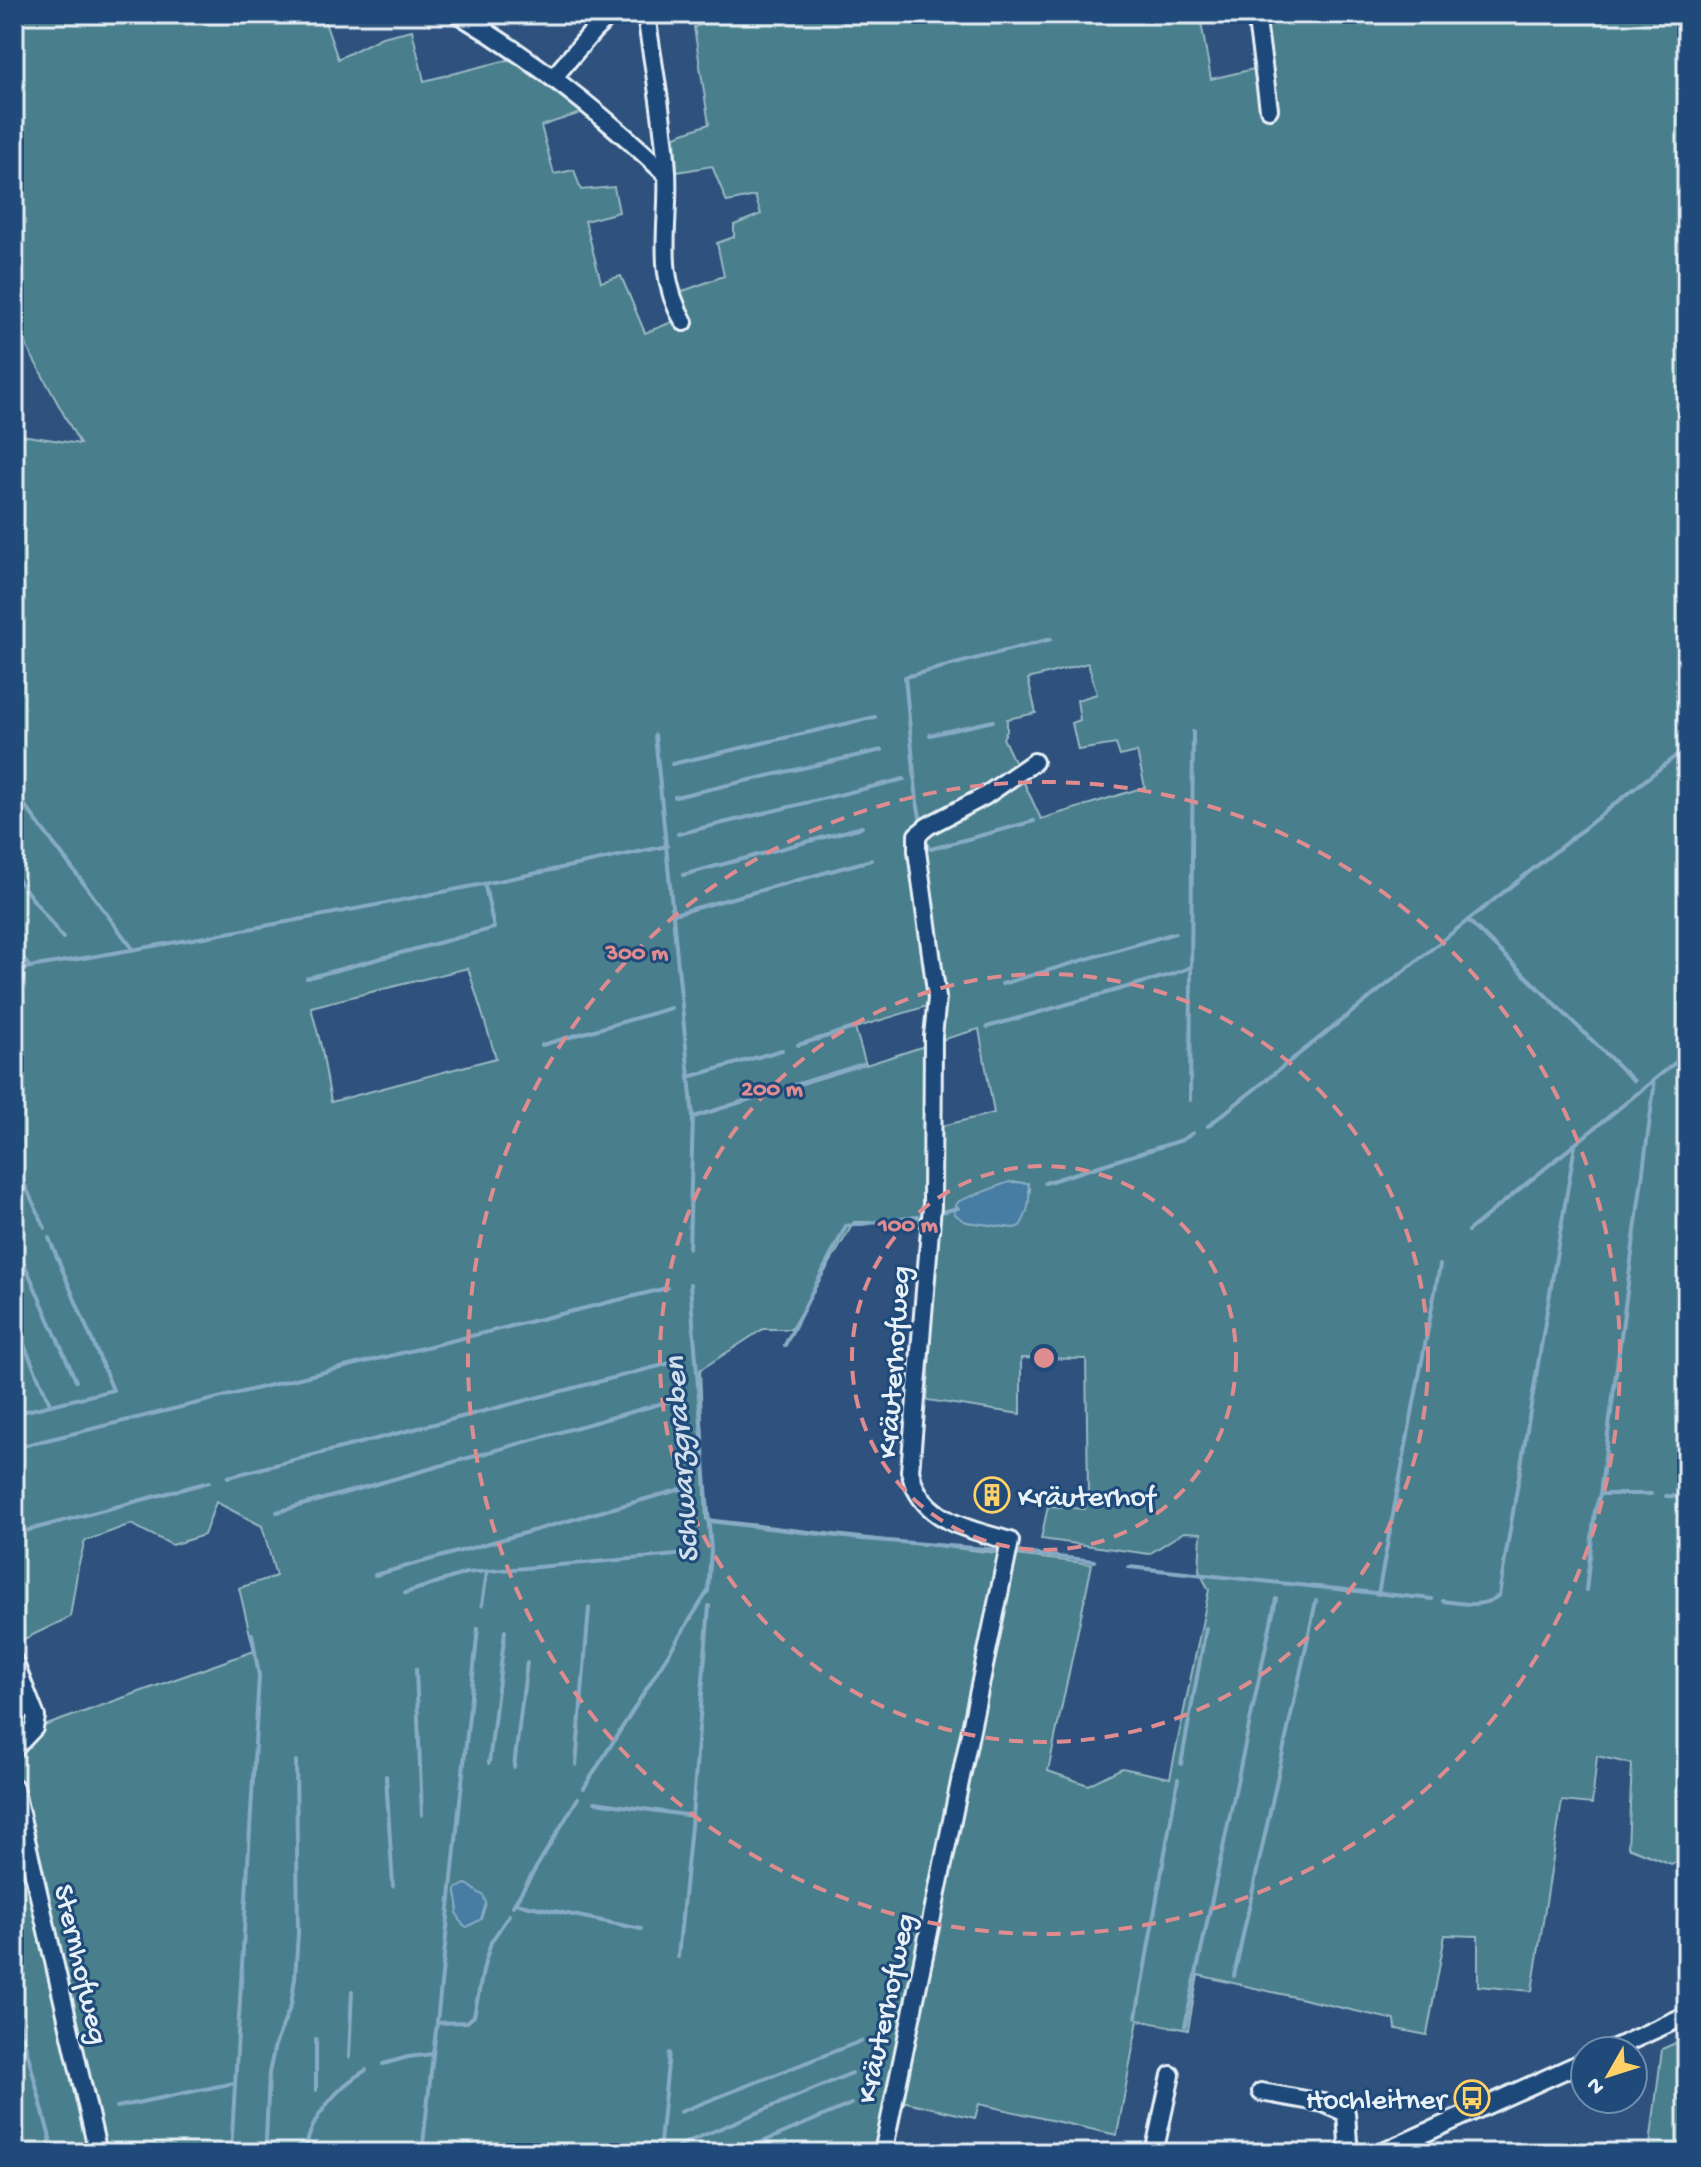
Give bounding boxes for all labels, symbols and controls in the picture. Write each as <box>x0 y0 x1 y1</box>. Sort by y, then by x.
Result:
text: 300 m <box>605 940 668 969</box>
text: 200 m <box>741 1076 803 1105</box>
text: 100 m <box>877 1212 938 1241</box>
street label: Kräuterhofweg <box>872 1265 921 1460</box>
centre of rings <box>1030 1344 1058 1372</box>
water label: Schwarzgraben <box>658 1354 710 1564</box>
building icon: Kräuterhof <box>973 1476 1011 1514</box>
place label: Kräuterhof <box>1018 1482 1158 1517</box>
street label: Sternhofweg <box>43 1882 114 2048</box>
street label: Kräuterhofweg <box>851 1911 926 2107</box>
north arrow <box>1569 2035 1649 2115</box>
text: N <box>1582 2071 1611 2099</box>
bus stop icon: Hochleitner <box>1453 2079 1491 2117</box>
place label: Hochleitner <box>1306 2085 1448 2120</box>

